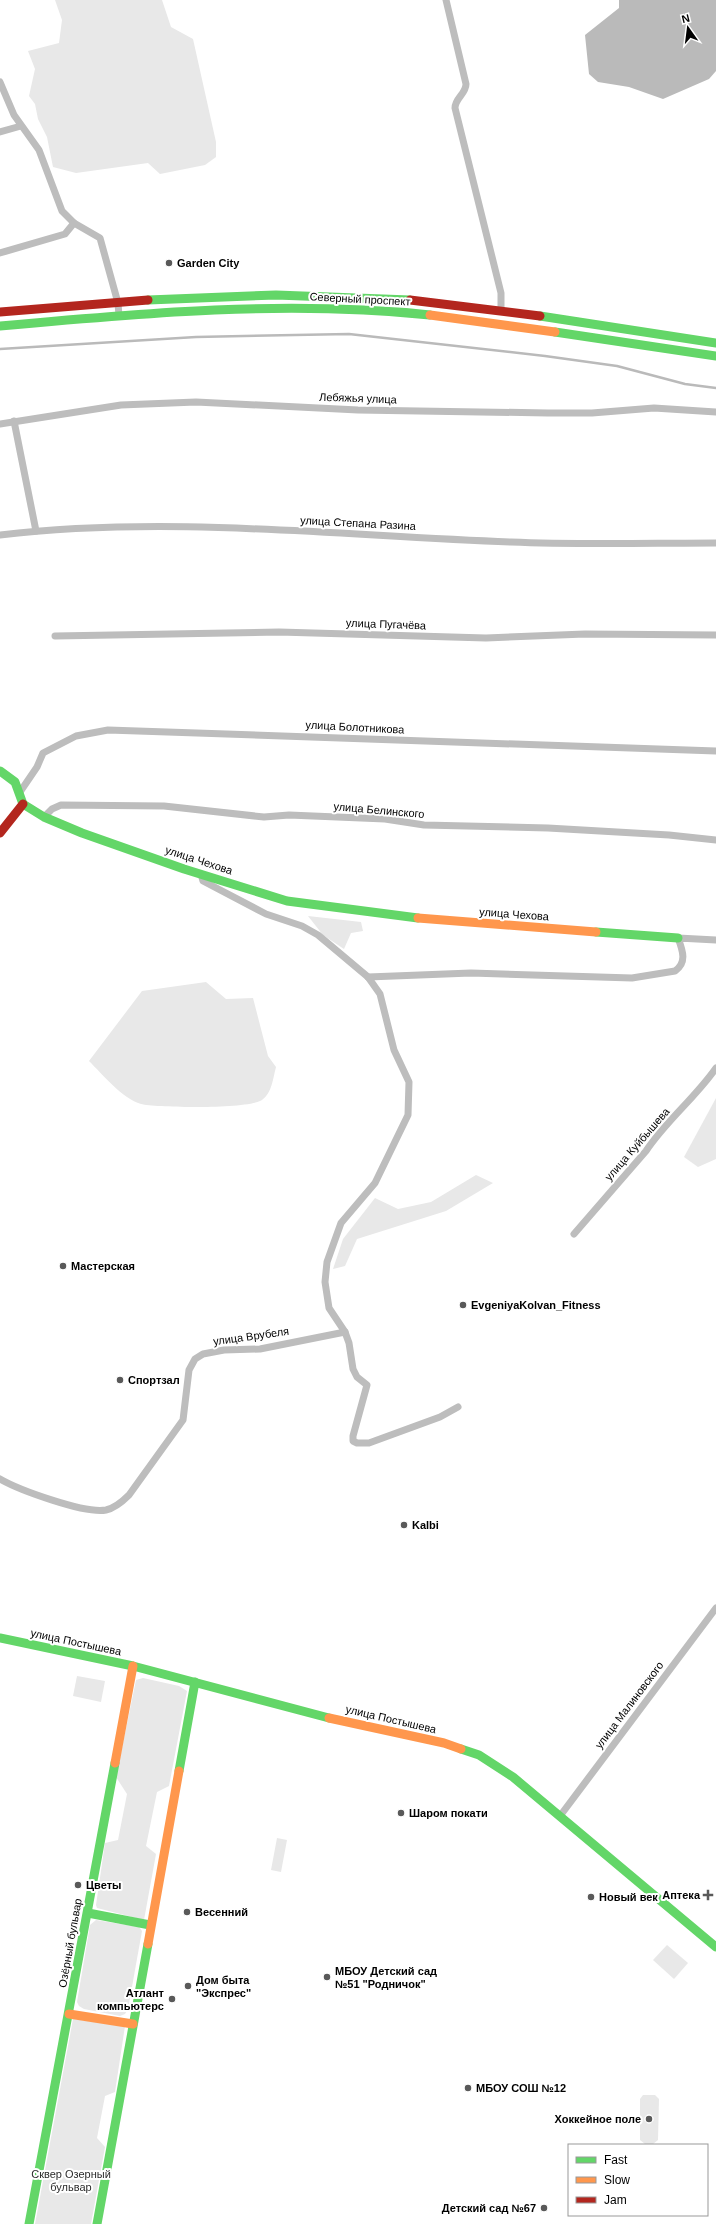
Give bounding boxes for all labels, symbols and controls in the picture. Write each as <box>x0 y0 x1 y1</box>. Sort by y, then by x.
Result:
north arrow <box>668 8 708 48</box>
text: N <box>680 12 691 25</box>
place label: Garden City <box>177 257 240 269</box>
marker: Garden City <box>164 258 174 268</box>
street label: Северный проспект <box>309 290 411 308</box>
street label: Лебяжья улица <box>319 391 398 405</box>
street label: улица Степана Разина <box>300 514 417 532</box>
street label: улица Пугачёва <box>346 617 427 631</box>
street label: улица Болотникова <box>305 718 406 736</box>
street label: улица Белинского <box>333 800 425 820</box>
street label: улица Чехова <box>164 844 235 877</box>
street label: улица Чехова <box>479 906 550 922</box>
street label: улица Куйбышева <box>602 1105 672 1183</box>
place label: Мастерская <box>71 1260 135 1272</box>
marker: Мастерская <box>58 1261 68 1271</box>
place label: EvgeniyaKolvan_Fitness <box>471 1299 601 1311</box>
marker: EvgeniyaKolvan_Fitness <box>458 1300 468 1310</box>
street label: улица Врубеля <box>212 1325 290 1347</box>
place label: Спортзал <box>128 1374 180 1386</box>
marker: Спортзал <box>115 1375 125 1385</box>
place label: Kalbi <box>412 1519 439 1531</box>
marker: Kalbi <box>399 1520 409 1530</box>
street label: улица Постышева <box>29 1627 123 1658</box>
street label: улица Малиновского <box>592 1659 666 1751</box>
street label: улица Постышева <box>345 1703 438 1735</box>
place label: Шаром покати <box>409 1807 488 1819</box>
marker: Шаром покати <box>396 1808 406 1818</box>
place label: Цветы <box>86 1879 121 1891</box>
marker: Цветы <box>73 1880 83 1890</box>
place label: Аптека <box>662 1889 701 1901</box>
marker: Аптека <box>703 1890 713 1900</box>
place label: Новый век <box>599 1891 658 1903</box>
marker: Новый век <box>586 1892 596 1902</box>
street label: Озёрный бульвар <box>56 1897 84 1989</box>
place label: Весенний <box>195 1906 248 1918</box>
marker: Весенний <box>182 1907 192 1917</box>
place label: МБОУ Детский сад №51 "Родничок" <box>335 1965 437 1990</box>
marker: МБОУ Детский сад №51 "Родничок" <box>322 1972 332 1982</box>
place label: Дом быта "Экспрес" <box>196 1974 251 1999</box>
marker: Дом быта "Экспрес" <box>183 1981 193 1991</box>
place label: Атлант компьютерс <box>97 1987 165 2012</box>
marker: Атлант компьютерс <box>167 1994 177 2004</box>
place label: МБОУ СОШ №12 <box>476 2082 566 2094</box>
marker: МБОУ СОШ №12 <box>463 2083 473 2093</box>
place label: Хоккейное поле <box>555 2113 641 2125</box>
marker: Хоккейное поле <box>644 2114 654 2124</box>
legend <box>568 2144 708 2216</box>
text: Fast <box>604 2153 628 2167</box>
park label: Сквер Озерный бульвар <box>31 2168 111 2193</box>
text: Slow <box>604 2173 630 2187</box>
text: Jam <box>604 2193 627 2207</box>
place label: Детский сад №67 <box>442 2202 536 2214</box>
marker: Детский сад №67 <box>539 2203 549 2213</box>

